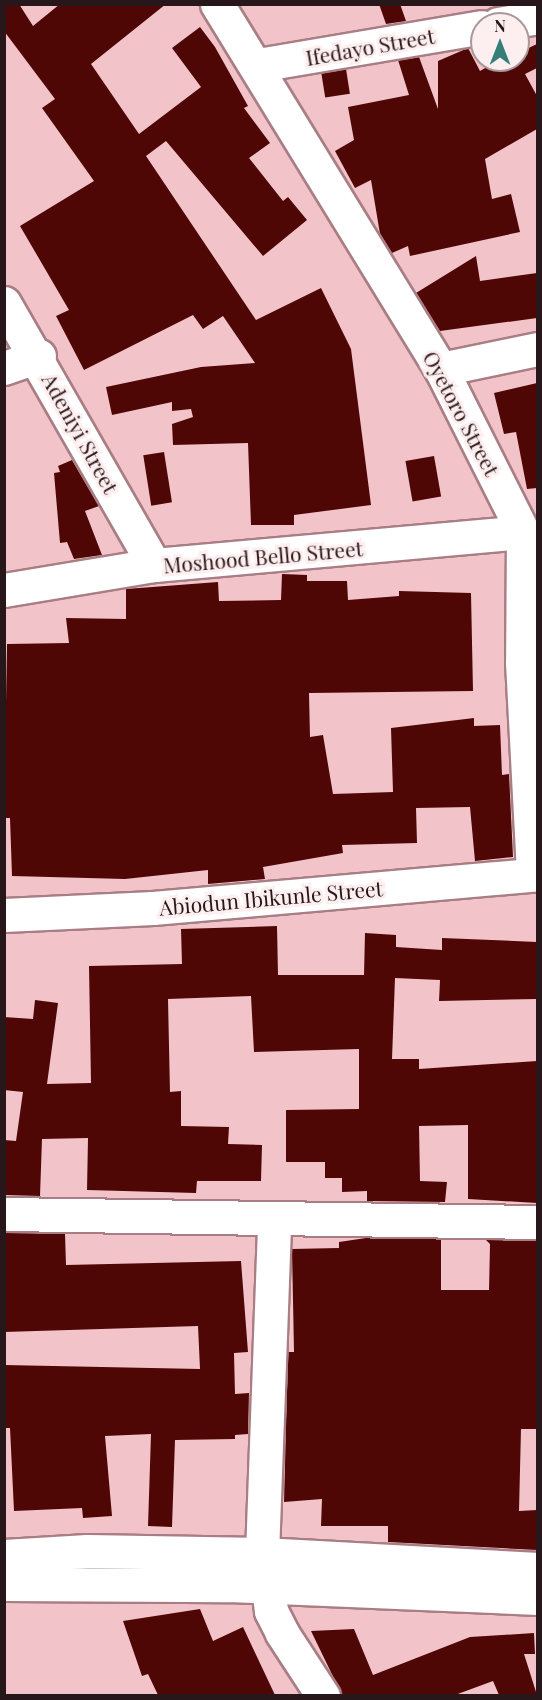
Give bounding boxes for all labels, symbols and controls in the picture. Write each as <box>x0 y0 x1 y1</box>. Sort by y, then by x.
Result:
north arrow <box>470 12 530 72</box>
text: N <box>494 15 506 36</box>
street label: Ifedayo Street <box>304 22 436 70</box>
street label: Oyetoro Street <box>419 346 505 480</box>
street label: Adeniyi Street <box>38 369 124 497</box>
street label: Moshood Bello Street <box>162 535 364 577</box>
street label: Abiodun Ibikunle Street <box>158 875 384 919</box>

